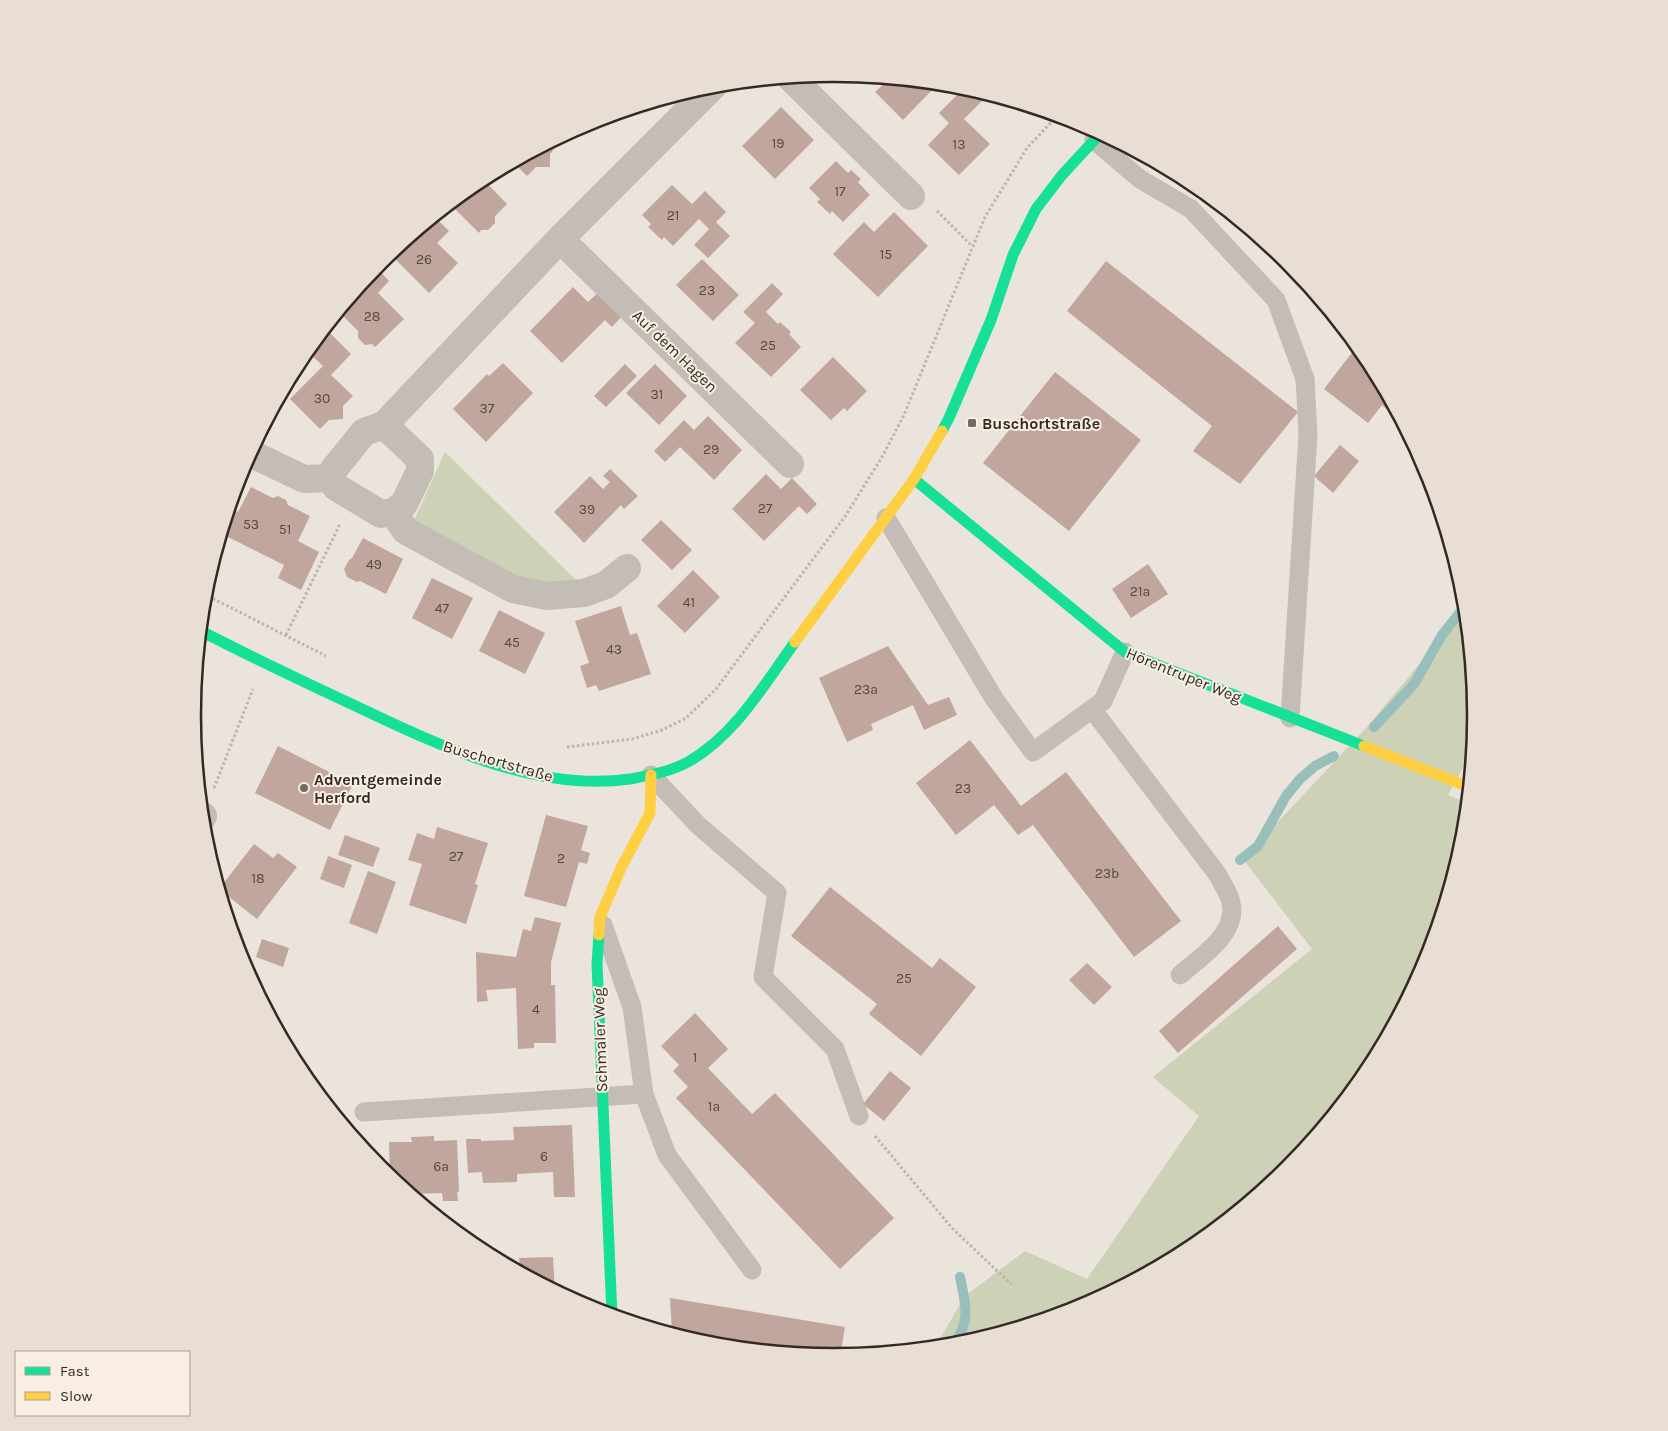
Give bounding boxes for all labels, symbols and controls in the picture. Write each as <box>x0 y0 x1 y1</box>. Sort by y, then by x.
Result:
house number: 19 <box>772 135 784 152</box>
house number: 13 <box>953 136 965 153</box>
house number: 17 <box>834 183 846 200</box>
house number: 21 <box>667 207 679 224</box>
house number: 15 <box>880 246 892 263</box>
house number: 26 <box>416 251 432 268</box>
house number: 23 <box>699 282 715 299</box>
street label: Auf dem Hagen <box>628 306 722 396</box>
house number: 28 <box>364 308 380 325</box>
house number: 25 <box>760 337 776 354</box>
house number: 31 <box>651 386 663 403</box>
house number: 30 <box>314 390 330 407</box>
house number: 37 <box>480 400 495 417</box>
place label: Buschortstraße <box>982 414 1100 433</box>
marker: Buschortstraße <box>966 417 978 429</box>
house number: 29 <box>703 441 719 458</box>
house number: 27 <box>758 500 773 517</box>
house number: 39 <box>579 501 595 518</box>
house number: 53 <box>243 516 259 533</box>
house number: 51 <box>279 521 291 538</box>
house number: 49 <box>366 556 382 573</box>
house number: 21a <box>1130 583 1150 600</box>
house number: 41 <box>683 594 695 611</box>
house number: 47 <box>435 600 450 617</box>
house number: 45 <box>504 634 520 651</box>
house number: 43 <box>606 641 622 658</box>
street label: Hörentruper Weg <box>1124 643 1244 707</box>
house number: 23a <box>854 681 878 698</box>
street label: Buschortstraße <box>441 736 555 786</box>
place label: Adventgemeinde Herford <box>314 770 442 807</box>
house number: 23 <box>955 780 971 797</box>
marker: Adventgemeinde Herford <box>298 782 310 794</box>
house number: 27 <box>449 848 464 865</box>
house number: 2 <box>557 850 565 867</box>
house number: 23b <box>1095 865 1119 882</box>
house number: 18 <box>251 870 265 887</box>
house number: 25 <box>896 970 912 987</box>
street label: Schmaler Weg <box>589 987 611 1093</box>
house number: 4 <box>532 1001 540 1018</box>
house number: 1 <box>693 1049 697 1066</box>
house number: 1a <box>708 1098 720 1115</box>
house number: 6 <box>540 1148 548 1165</box>
house number: 6a <box>433 1158 449 1175</box>
legend <box>15 1351 190 1416</box>
text: Fast <box>60 1362 90 1380</box>
text: Slow <box>60 1387 92 1405</box>

